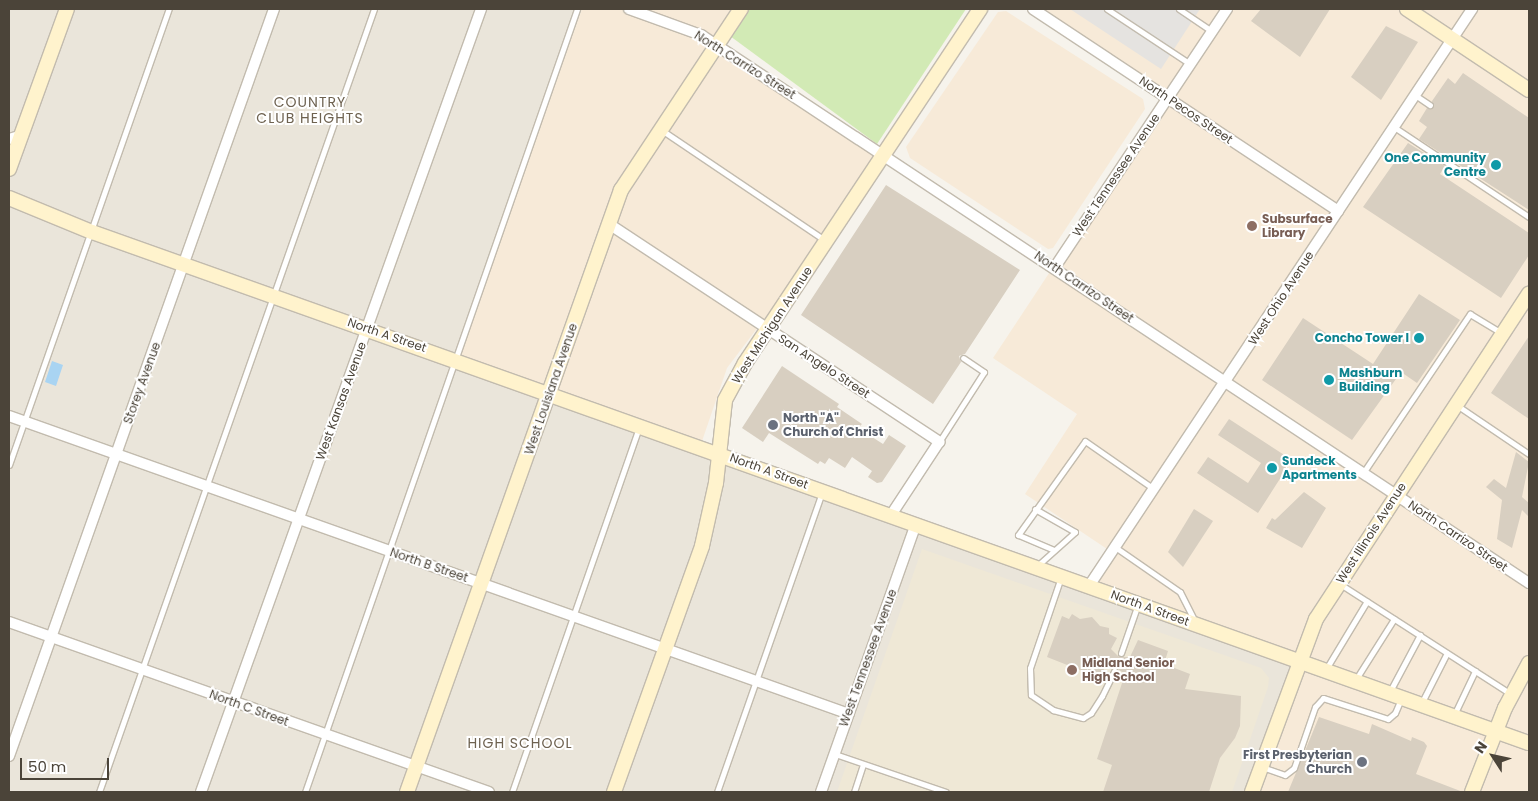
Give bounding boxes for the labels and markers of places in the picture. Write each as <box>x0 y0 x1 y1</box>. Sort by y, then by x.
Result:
place label: One Community Centre <box>1384 151 1486 179</box>
marker: One Community Centre <box>1490 159 1502 171</box>
place label: Subsurface Library <box>1262 212 1333 240</box>
marker: Subsurface Library <box>1246 220 1258 232</box>
place label: Concho Tower I <box>1315 331 1409 345</box>
marker: Concho Tower I <box>1413 332 1425 344</box>
place label: Mashburn Building <box>1339 366 1402 394</box>
marker: Mashburn Building <box>1323 374 1335 386</box>
place label: North "A" Church of Christ <box>783 411 883 439</box>
marker: North "A" Church of Christ <box>767 419 779 431</box>
place label: Sundeck Apartments <box>1282 454 1357 482</box>
marker: Sundeck Apartments <box>1266 462 1278 474</box>
place label: Midland Senior High School <box>1082 656 1174 684</box>
marker: Midland Senior High School <box>1066 664 1078 676</box>
place label: First Presbyterian Church <box>1243 748 1352 776</box>
marker: First Presbyterian Church <box>1356 756 1368 768</box>

